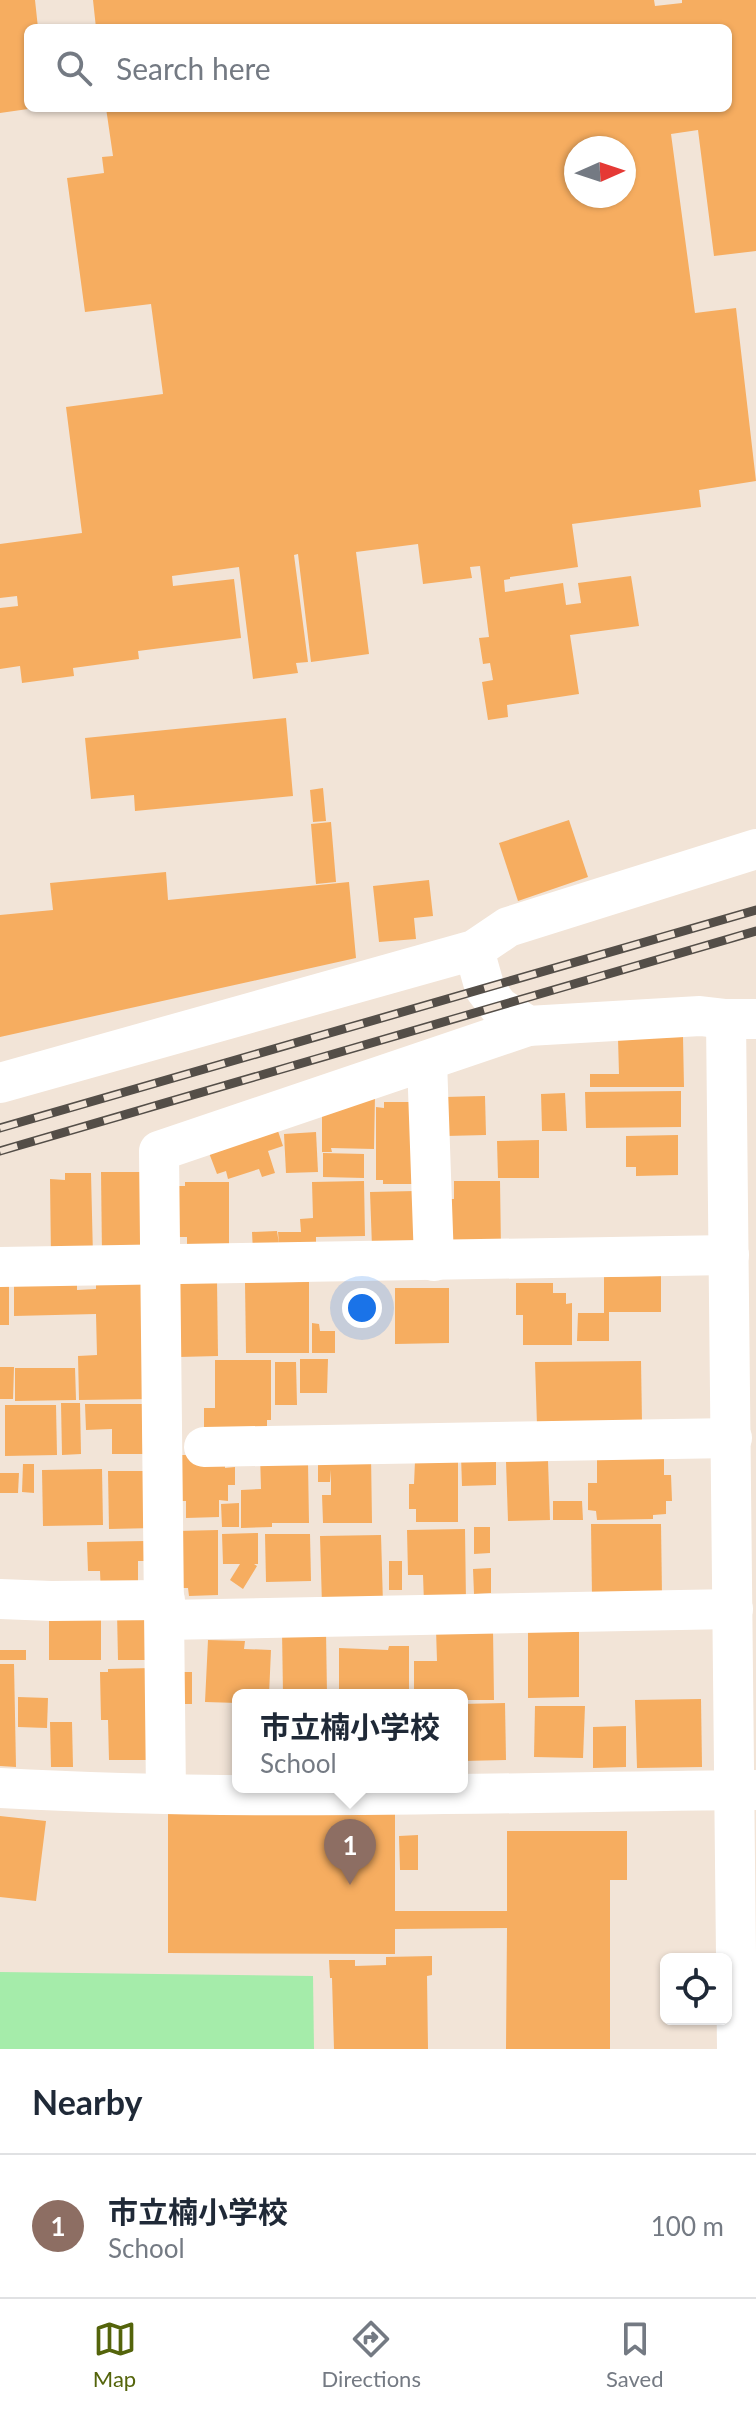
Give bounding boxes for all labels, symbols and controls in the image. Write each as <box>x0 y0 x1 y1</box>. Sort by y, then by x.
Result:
search box <box>24 24 732 112</box>
icon: search <box>52 46 96 90</box>
text: Search here <box>116 50 271 86</box>
north arrow <box>564 136 636 208</box>
your location <box>342 1288 382 1328</box>
popup <box>232 1689 468 1793</box>
text: 市立楠小学校 <box>260 1708 440 1744</box>
text: School <box>260 1747 337 1779</box>
pin: 1 <box>324 1819 376 1885</box>
map controls <box>660 1953 732 2025</box>
button: locate <box>660 1953 732 2025</box>
text: Nearby <box>32 2081 143 2122</box>
text: 市立楠小学校 <box>108 2193 288 2229</box>
text: 1 <box>50 2210 66 2242</box>
text: 100 m <box>651 2210 724 2242</box>
text: School <box>108 2232 185 2264</box>
tab: Map <box>93 2317 137 2392</box>
tab: Directions <box>322 2317 421 2392</box>
tab: Saved <box>606 2317 663 2392</box>

